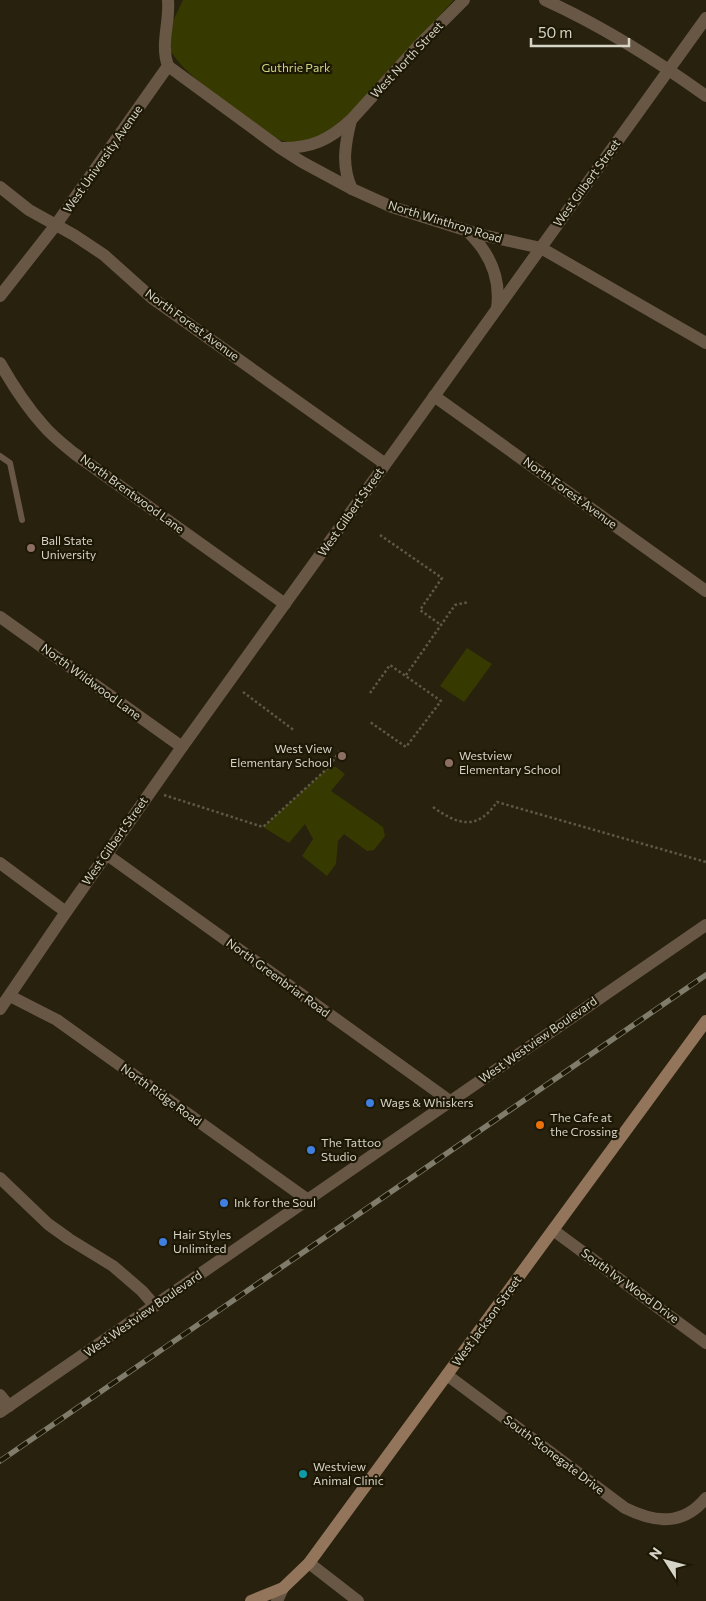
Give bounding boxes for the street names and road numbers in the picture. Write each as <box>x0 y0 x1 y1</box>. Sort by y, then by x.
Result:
street label: West North Street <box>367 18 445 100</box>
street label: West University Avenue <box>60 102 145 215</box>
street label: West Gilbert Street <box>550 136 623 229</box>
street label: North Winthrop Road <box>387 197 504 245</box>
street label: North Forest Avenue <box>143 285 242 363</box>
street label: North Brentwood Lane <box>78 451 187 536</box>
street label: North Forest Avenue <box>521 453 620 531</box>
street label: West Gilbert Street <box>314 464 386 558</box>
street label: North Wildwood Lane <box>39 640 144 722</box>
street label: West Gilbert Street <box>78 793 150 887</box>
street label: North Greenbriar Road <box>224 935 333 1019</box>
street label: West Westview Boulevard <box>476 993 599 1085</box>
street label: North Ridge Road <box>119 1060 205 1128</box>
street label: South Ivy Wood Drive <box>579 1245 682 1325</box>
street label: West Westview Boulevard <box>81 1267 204 1359</box>
street label: West Jackson Street <box>449 1272 525 1369</box>
street label: South Stonegate Drive <box>502 1412 608 1497</box>

